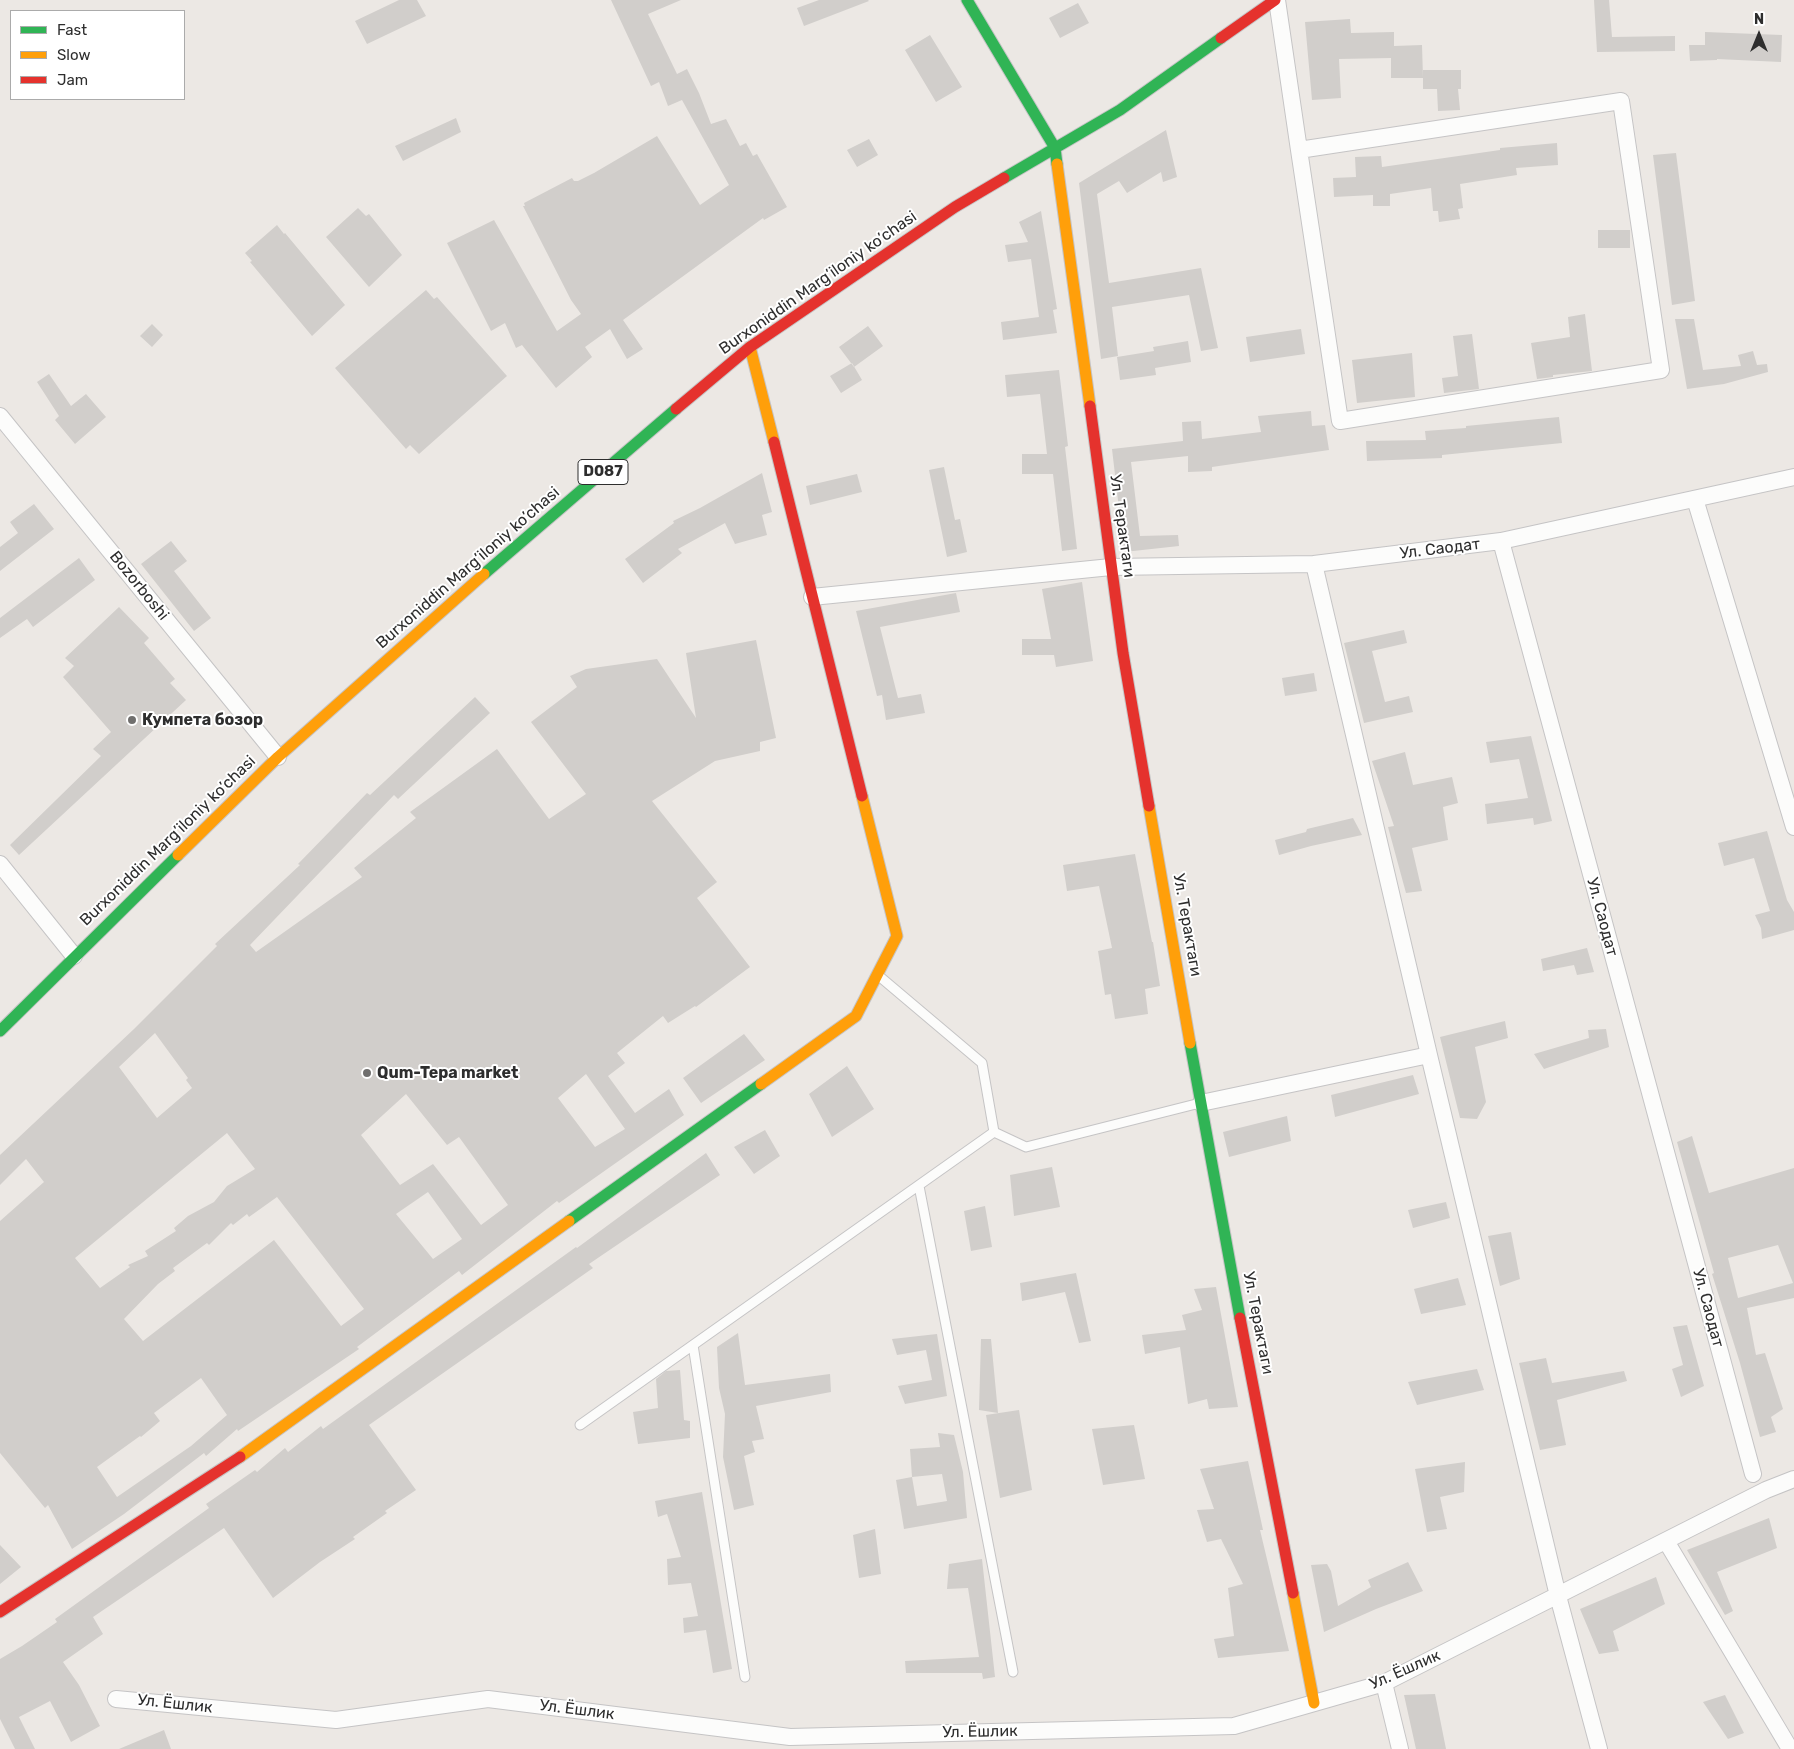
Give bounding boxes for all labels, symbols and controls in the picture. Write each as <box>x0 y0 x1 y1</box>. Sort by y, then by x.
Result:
legend <box>10 10 185 100</box>
north arrow <box>1734 10 1784 60</box>
text: N <box>1754 11 1764 28</box>
text: Fast <box>57 21 87 39</box>
text: Slow <box>57 46 90 64</box>
text: Jam <box>57 71 88 89</box>
street label: Burxoniddin Marg’iloniy ko’chasi <box>716 207 920 359</box>
road number: D087 <box>578 460 628 484</box>
street label: Ул. Терактаги <box>1105 473 1139 579</box>
street label: Burxoniddin Marg’iloniy ko’chasi <box>372 483 564 653</box>
street label: Ул. Саодат <box>1399 535 1481 563</box>
street label: Bozorboshi <box>105 547 173 625</box>
place label: Кумпета бозор <box>142 710 263 730</box>
marker: Кумпета бозор <box>126 714 138 726</box>
street label: Burxoniddin Marg’iloniy ko’chasi <box>76 752 260 930</box>
street label: Ул. Терактаги <box>1168 872 1206 978</box>
street label: Ул. Саодат <box>1582 876 1622 958</box>
place label: Qum-Tepa market <box>377 1063 518 1083</box>
marker: Qum-Tepa market <box>361 1067 373 1079</box>
street label: Ул. Саодат <box>1688 1267 1728 1349</box>
street label: Ул. Терактаги <box>1239 1270 1277 1376</box>
street label: Ул. Ёшлик <box>1367 1646 1443 1694</box>
street label: Ул. Ёшлик <box>137 1691 213 1717</box>
street label: Ул. Ёшлик <box>538 1696 616 1724</box>
street label: Ул. Ёшлик <box>942 1722 1018 1742</box>

